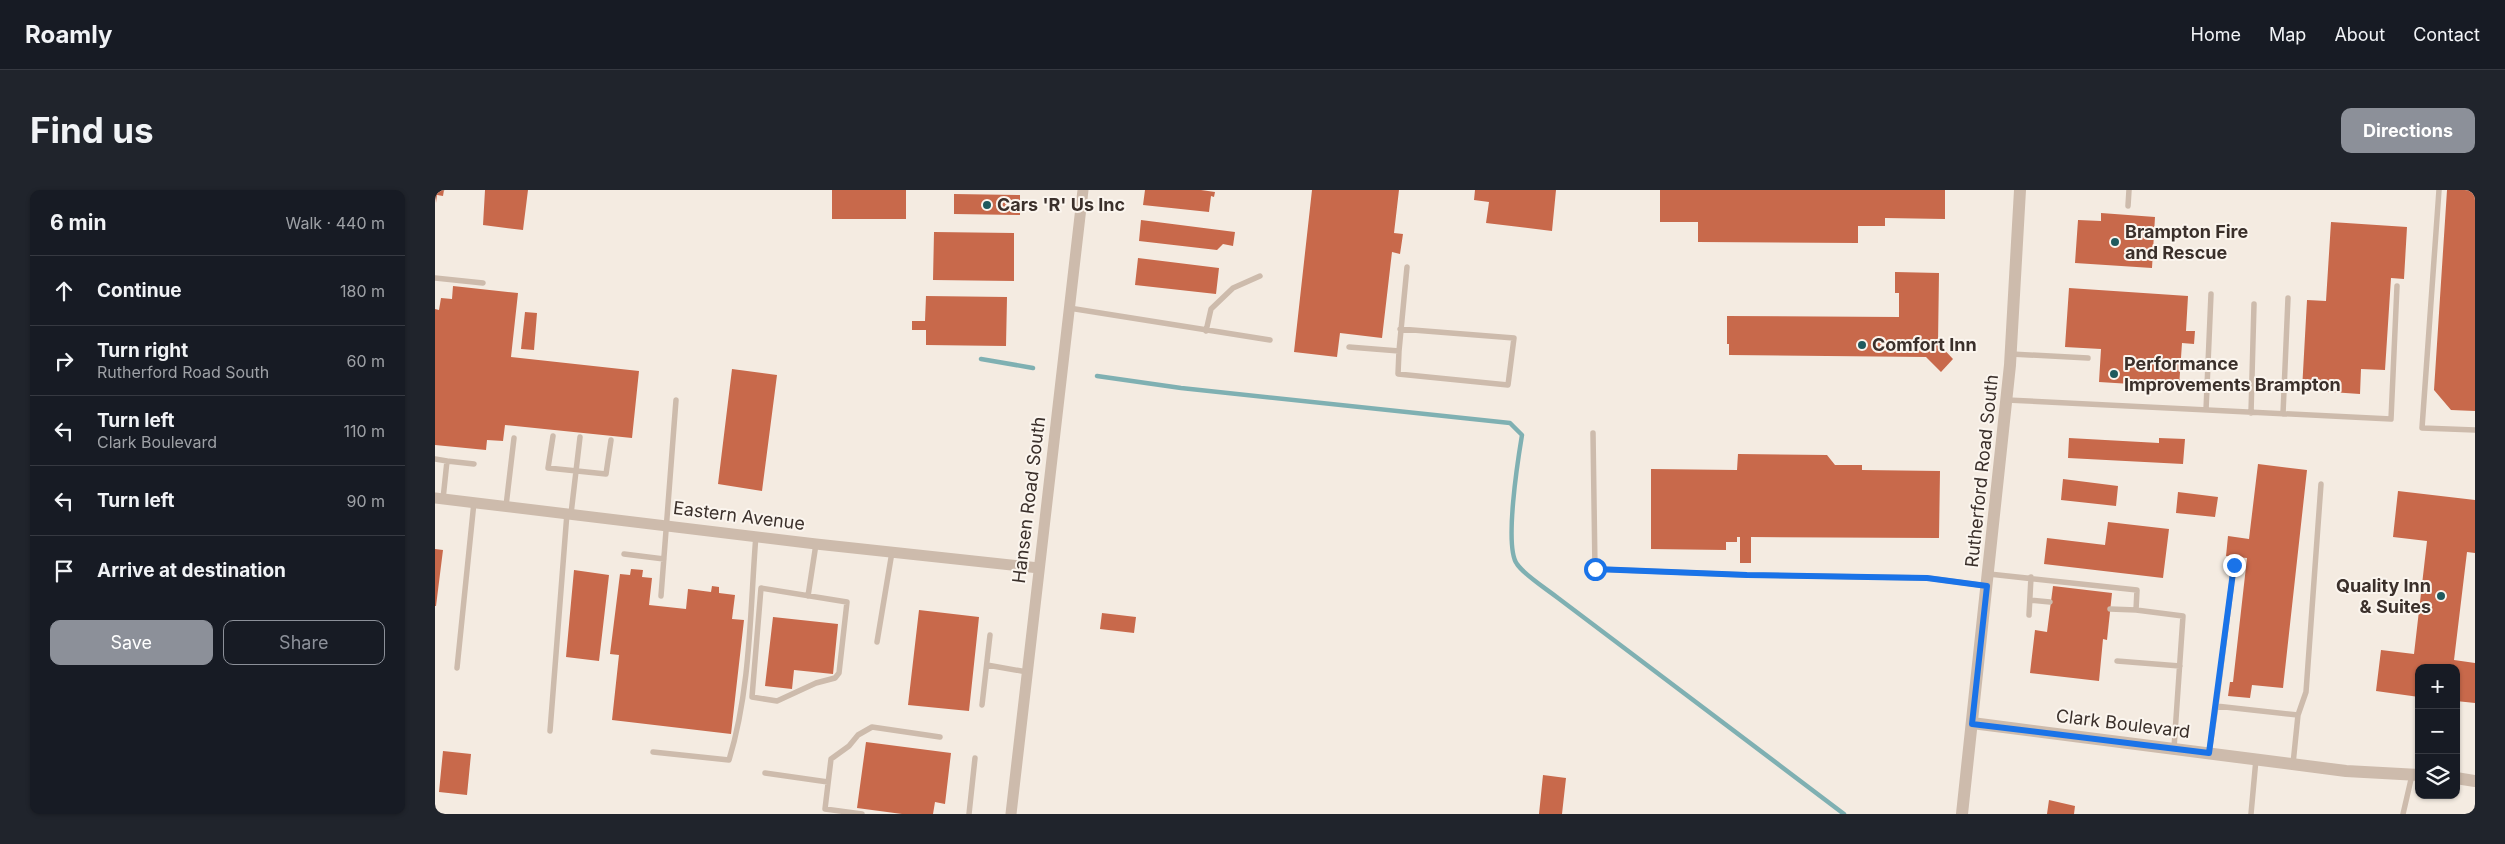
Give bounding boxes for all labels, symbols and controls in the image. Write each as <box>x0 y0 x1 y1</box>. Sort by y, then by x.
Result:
text: Roamly <box>25 20 112 49</box>
text: Home <box>2191 24 2241 45</box>
text: Map <box>2269 24 2306 45</box>
text: About <box>2334 24 2385 45</box>
text: Contact <box>2413 24 2480 45</box>
button: Directions <box>2341 108 2475 153</box>
text: Find us <box>30 109 154 151</box>
place label: Cars 'R' Us Inc <box>997 194 1125 215</box>
marker: Cars 'R' Us Inc <box>981 199 993 211</box>
text: 6 min <box>50 210 107 235</box>
text: Walk · 440 m <box>286 213 385 233</box>
place label: Brampton Fire and Rescue <box>2125 221 2248 263</box>
marker: Brampton Fire and Rescue <box>2109 236 2121 248</box>
icon: ahead <box>50 277 78 305</box>
text: Continue <box>97 279 182 302</box>
text: 180 m <box>340 281 385 301</box>
place label: Comfort Inn <box>1872 334 1977 355</box>
text: Turn right <box>97 339 188 362</box>
marker: Comfort Inn <box>1856 339 1868 351</box>
icon: right <box>50 347 78 375</box>
text: 60 m <box>346 351 385 371</box>
place label: Performance Improvements Brampton <box>2124 353 2341 395</box>
text: Rutherford Road South <box>97 362 269 382</box>
marker: Performance Improvements Brampton <box>2108 368 2120 380</box>
street label: Rutherford Road South <box>1961 373 2002 568</box>
text: Turn left <box>97 409 175 432</box>
street label: Hansen Road South <box>1008 415 1049 584</box>
icon: left <box>50 417 78 445</box>
text: 110 m <box>343 421 385 441</box>
text: Clark Boulevard <box>97 432 217 452</box>
icon: left <box>50 487 78 515</box>
text: Turn left <box>97 489 175 512</box>
text: 90 m <box>346 491 385 511</box>
street label: Eastern Avenue <box>672 497 806 534</box>
route end <box>2223 554 2246 577</box>
icon: arrive <box>50 557 78 585</box>
route start <box>1584 558 1607 581</box>
text: Arrive at destination <box>97 559 286 582</box>
place label: Quality Inn & Suites <box>2336 575 2431 617</box>
marker: Quality Inn & Suites <box>2435 590 2447 602</box>
button: Save <box>50 620 213 665</box>
button: Share <box>223 620 385 665</box>
map controls <box>2415 664 2460 799</box>
button: + <box>2415 664 2460 709</box>
street label: Clark Boulevard <box>2055 705 2191 742</box>
button: − <box>2415 709 2460 754</box>
button: layers <box>2415 754 2460 799</box>

